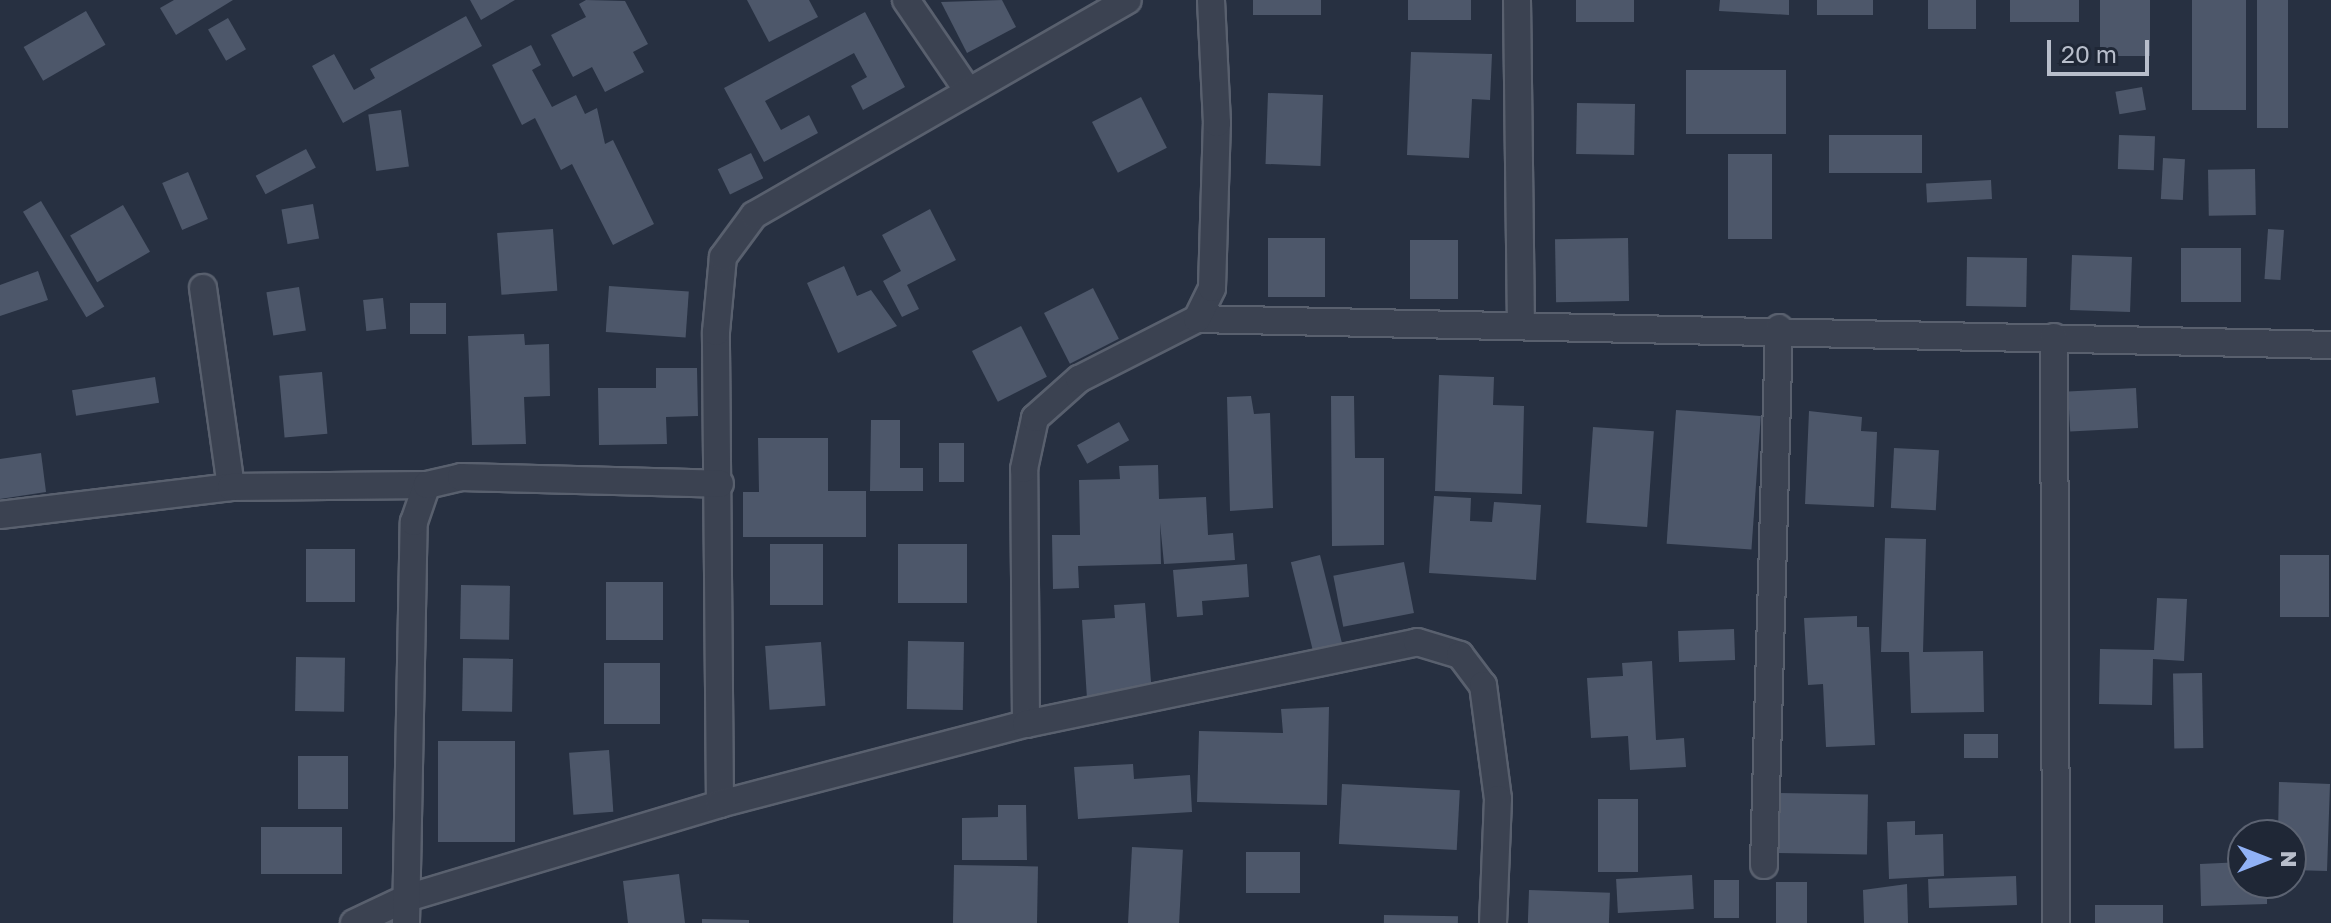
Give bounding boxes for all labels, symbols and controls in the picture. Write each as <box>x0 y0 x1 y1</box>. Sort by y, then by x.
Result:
scale bar <box>2051 24 2153 74</box>
text: 20 m <box>2061 39 2117 68</box>
north arrow <box>2227 819 2307 899</box>
text: N <box>2276 851 2303 867</box>

